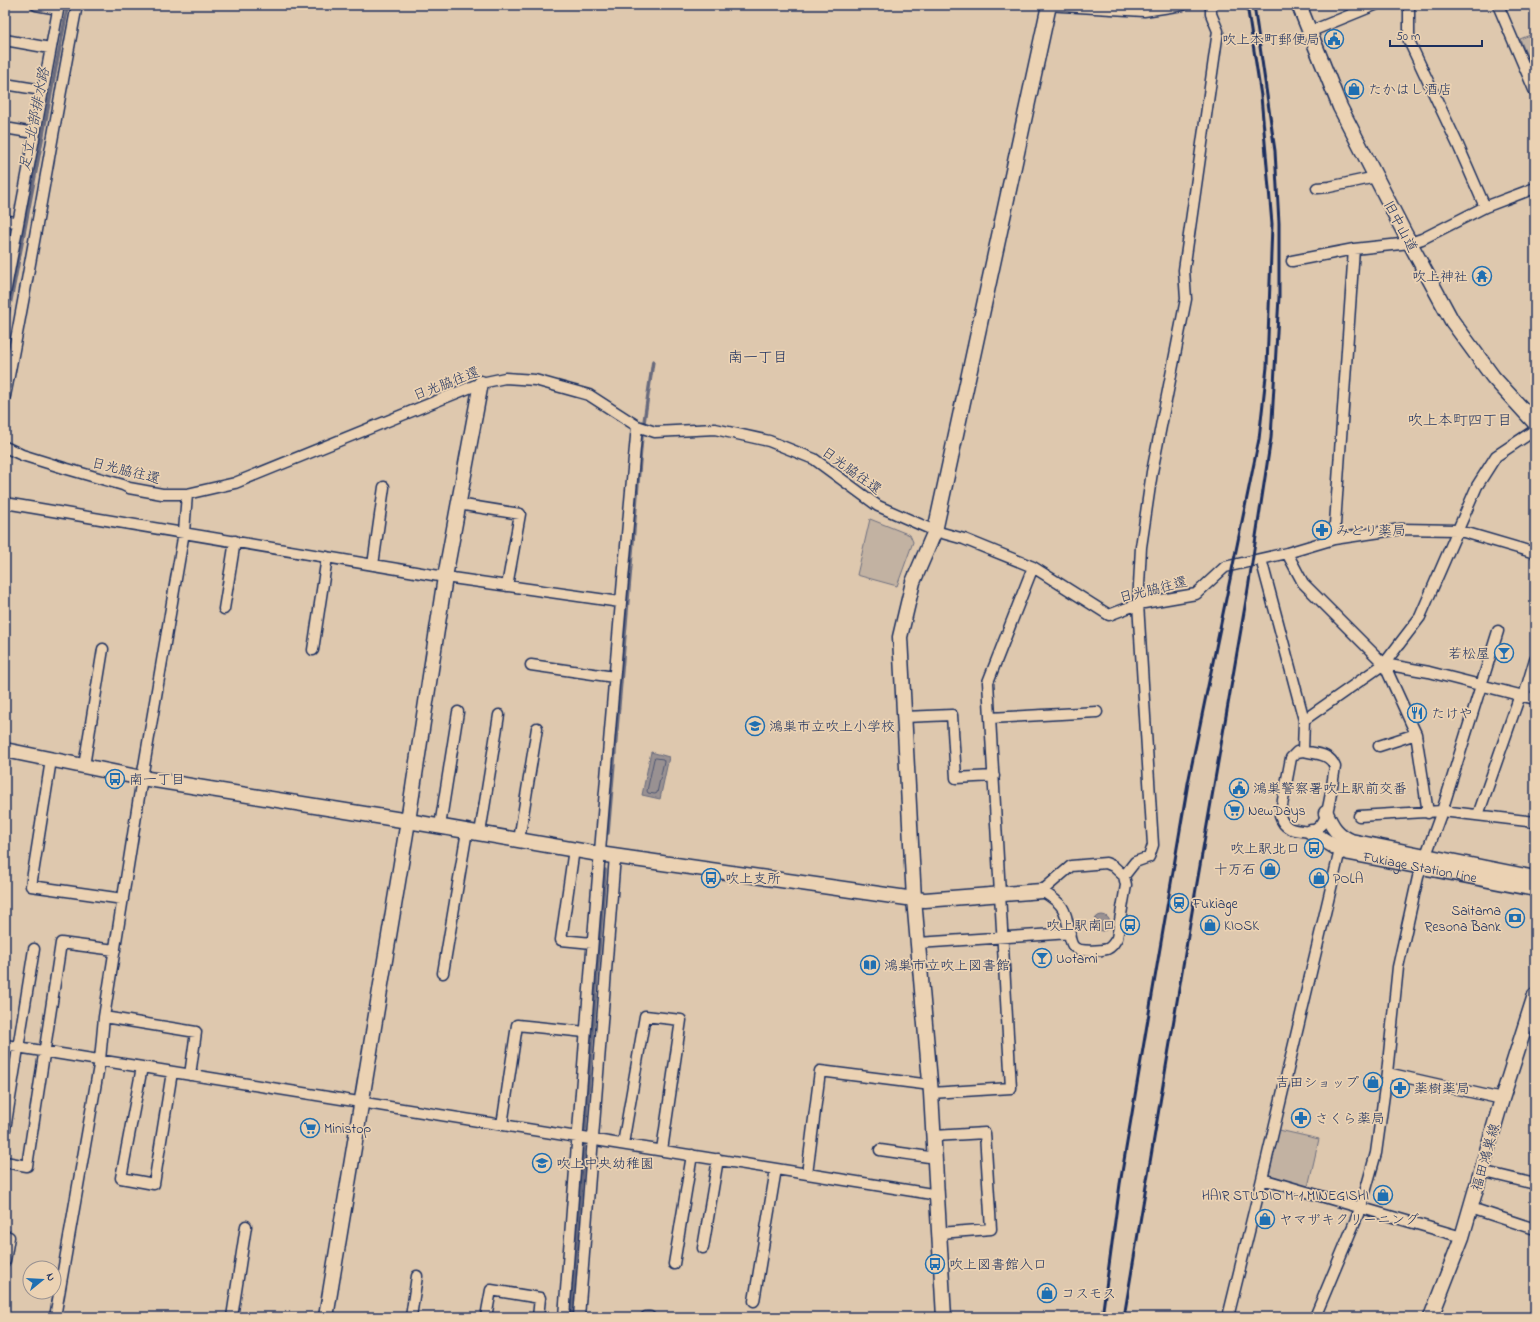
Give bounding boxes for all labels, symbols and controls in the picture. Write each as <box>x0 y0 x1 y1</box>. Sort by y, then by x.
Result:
scale bar <box>1390 22 1482 48</box>
public building icon: 吹上本町郵便局 <box>1323 28 1345 50</box>
text: 50 m <box>1396 28 1420 46</box>
place label: 吹上本町郵便局 <box>1222 30 1320 51</box>
water label: 足立北部排水路 <box>14 65 56 173</box>
shop icon: たかはし酒店 <box>1343 78 1365 100</box>
place label: たかはし酒店 <box>1368 80 1452 101</box>
street label: 旧中山道 <box>1377 197 1422 256</box>
temple icon: 吹上神社 <box>1471 265 1493 287</box>
place label: 吹上神社 <box>1412 267 1468 288</box>
district label: 南一丁目 <box>728 347 788 369</box>
street label: 日光脇往還 <box>410 362 483 407</box>
district label: 吹上本町四丁目 <box>1407 410 1513 432</box>
street label: 日光脇往還 <box>817 442 886 500</box>
street label: 日光脇往還 <box>89 453 162 490</box>
pharmacy icon: みどり薬局 <box>1311 519 1333 541</box>
place label: みどり薬局 <box>1336 521 1406 542</box>
street label: 日光脇往還 <box>1117 572 1190 609</box>
bar icon: 若松屋 <box>1493 642 1515 664</box>
place label: 若松屋 <box>1448 644 1490 665</box>
restaurant icon: たけや <box>1406 702 1428 724</box>
place label: たけや <box>1431 704 1473 725</box>
school or university icon: 鴻巣市立吹上小学校 <box>744 715 766 737</box>
place label: 鴻巣市立吹上小学校 <box>769 717 895 738</box>
bus stop icon: 南一丁目 <box>104 768 126 790</box>
place label: 南一丁目 <box>129 770 185 791</box>
public building icon: 鴻巣警察署吹上駅前交番 <box>1228 777 1250 799</box>
place label: 鴻巣警察署吹上駅前交番 <box>1253 779 1407 800</box>
supermarket icon: NewDays <box>1223 799 1245 821</box>
place label: NewDays <box>1248 801 1306 823</box>
bus stop icon: 吹上駅北口 <box>1303 837 1325 859</box>
place label: 吹上駅北口 <box>1230 839 1300 860</box>
street label: Fukiage Station Line <box>1360 847 1479 890</box>
shop icon: 十万石 <box>1259 858 1281 880</box>
place label: 十万石 <box>1214 860 1256 881</box>
bus stop icon: 吹上支所 <box>700 867 722 889</box>
shop icon: POLA <box>1308 867 1330 889</box>
place label: 吹上支所 <box>725 869 781 890</box>
place label: POLA <box>1333 869 1363 890</box>
station icon: Fukiage <box>1168 892 1190 914</box>
place label: Fukiage <box>1192 894 1239 916</box>
place label: Saitama Resona Bank <box>1425 901 1502 938</box>
bank icon: Saitama Resona Bank <box>1504 907 1526 929</box>
bus stop icon: 吹上駅南口 <box>1119 914 1141 936</box>
shop icon: KIOSK <box>1199 914 1221 936</box>
place label: 吹上駅南口 <box>1046 916 1116 937</box>
place label: KIOSK <box>1224 916 1259 937</box>
bar icon: Uotami <box>1031 947 1053 969</box>
place label: Uotami <box>1056 949 1098 970</box>
library icon: 鴻巣市立吹上図書館 <box>859 954 881 976</box>
place label: 鴻巣市立吹上図書館 <box>884 956 1010 977</box>
shop icon: 吉田ショップ <box>1362 1071 1384 1093</box>
place label: 吉田ショップ <box>1276 1073 1359 1094</box>
pharmacy icon: 薬樹薬局 <box>1389 1077 1411 1099</box>
place label: 薬樹薬局 <box>1414 1079 1470 1100</box>
pharmacy icon: さくら薬局 <box>1290 1107 1312 1129</box>
place label: さくら薬局 <box>1315 1109 1385 1130</box>
supermarket icon: Ministop <box>299 1117 321 1139</box>
place label: Ministop <box>324 1119 372 1140</box>
street label: 福田鴻巣線 <box>1467 1121 1506 1194</box>
school or university icon: 吹上中央幼稚園 <box>531 1152 553 1174</box>
place label: 吹上中央幼稚園 <box>556 1154 654 1175</box>
shop icon: HAIR STUDIO M-1 MINEGISHI <box>1372 1184 1394 1206</box>
place label: HAIR STUDIO M-1 MINEGISHI <box>1202 1186 1369 1207</box>
shop icon: ヤマザキクリーニング <box>1254 1208 1276 1230</box>
place label: ヤマザキクリーニング <box>1279 1210 1419 1231</box>
bus stop icon: 吹上図書館入口 <box>924 1253 946 1275</box>
place label: 吹上図書館入口 <box>949 1255 1047 1276</box>
north arrow <box>22 1260 62 1300</box>
text: N <box>42 1271 59 1283</box>
shop icon: コスモス <box>1036 1282 1058 1304</box>
place label: コスモス <box>1061 1284 1116 1305</box>

